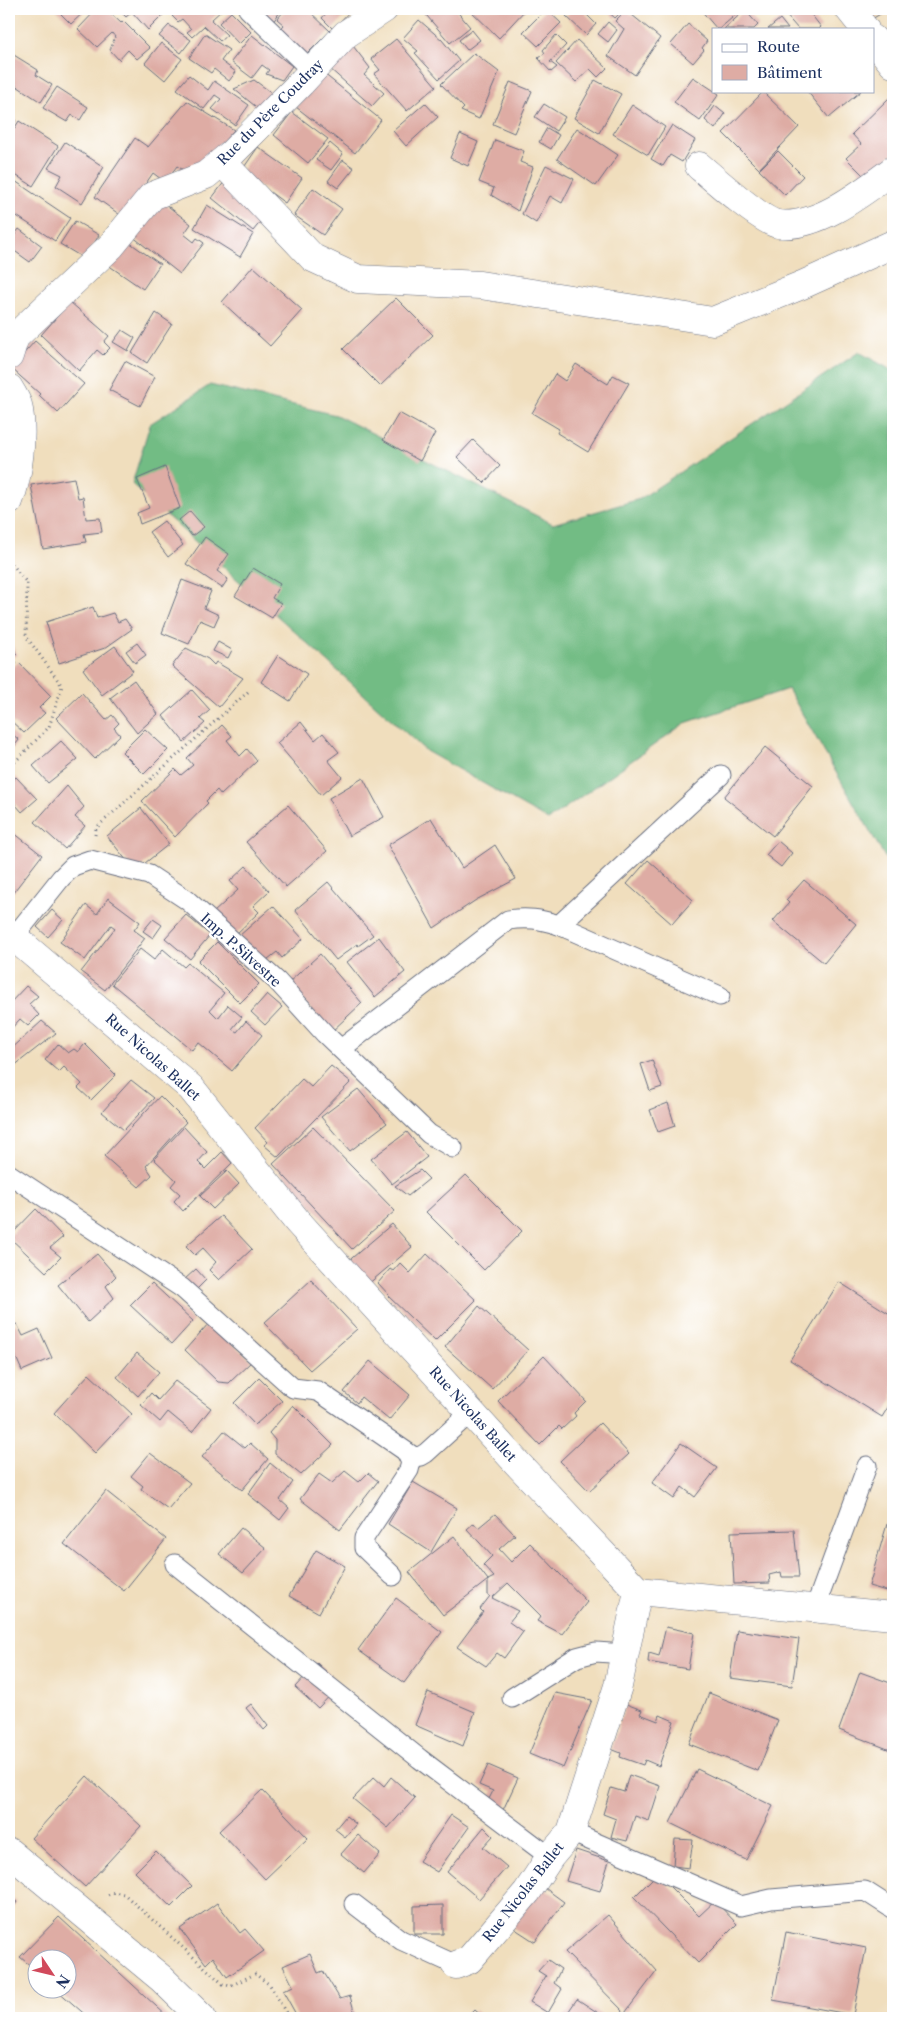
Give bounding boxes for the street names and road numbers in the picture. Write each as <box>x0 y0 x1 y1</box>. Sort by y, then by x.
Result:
street label: Rue du Père Coudray <box>213 55 327 169</box>
street label: Imp. P.Silvestre <box>197 909 285 991</box>
street label: Rue Nicolas Ballet <box>102 1010 204 1104</box>
street label: Rue Nicolas Ballet <box>426 1363 520 1465</box>
street label: Rue Nicolas Ballet <box>478 1838 568 1946</box>

